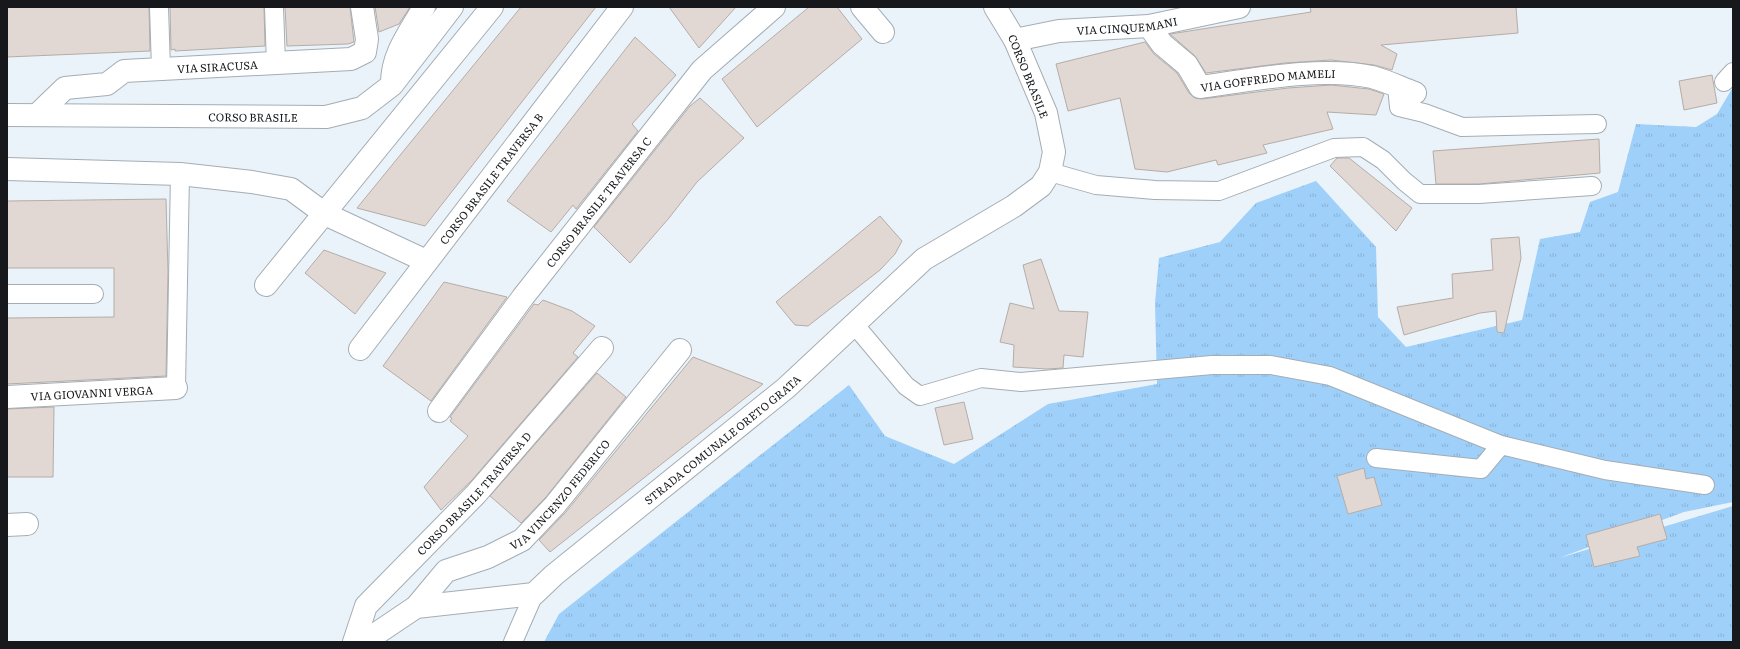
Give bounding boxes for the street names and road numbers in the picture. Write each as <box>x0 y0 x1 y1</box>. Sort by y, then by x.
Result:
street label: VIA CINQUEMANI <box>1076 12 1179 38</box>
street label: CORSO BRASILE <box>1005 32 1053 120</box>
street label: VIA SIRACUSA <box>177 56 258 76</box>
street label: VIA GOFFREDO MAMELI <box>1199 65 1336 95</box>
street label: CORSO BRASILE <box>208 108 298 125</box>
street label: CORSO BRASILE TRAVERSA B <box>435 109 546 247</box>
street label: CORSO BRASILE TRAVERSA C <box>542 133 655 270</box>
street label: STRADA COMUNALE ORETO GRATA <box>640 371 804 508</box>
street label: VIA GIOVANNI VERGA <box>30 381 154 404</box>
street label: CORSO BRASILE TRAVERSA D <box>413 428 535 558</box>
street label: VIA VINCENZO FEDERICO <box>507 436 613 553</box>

